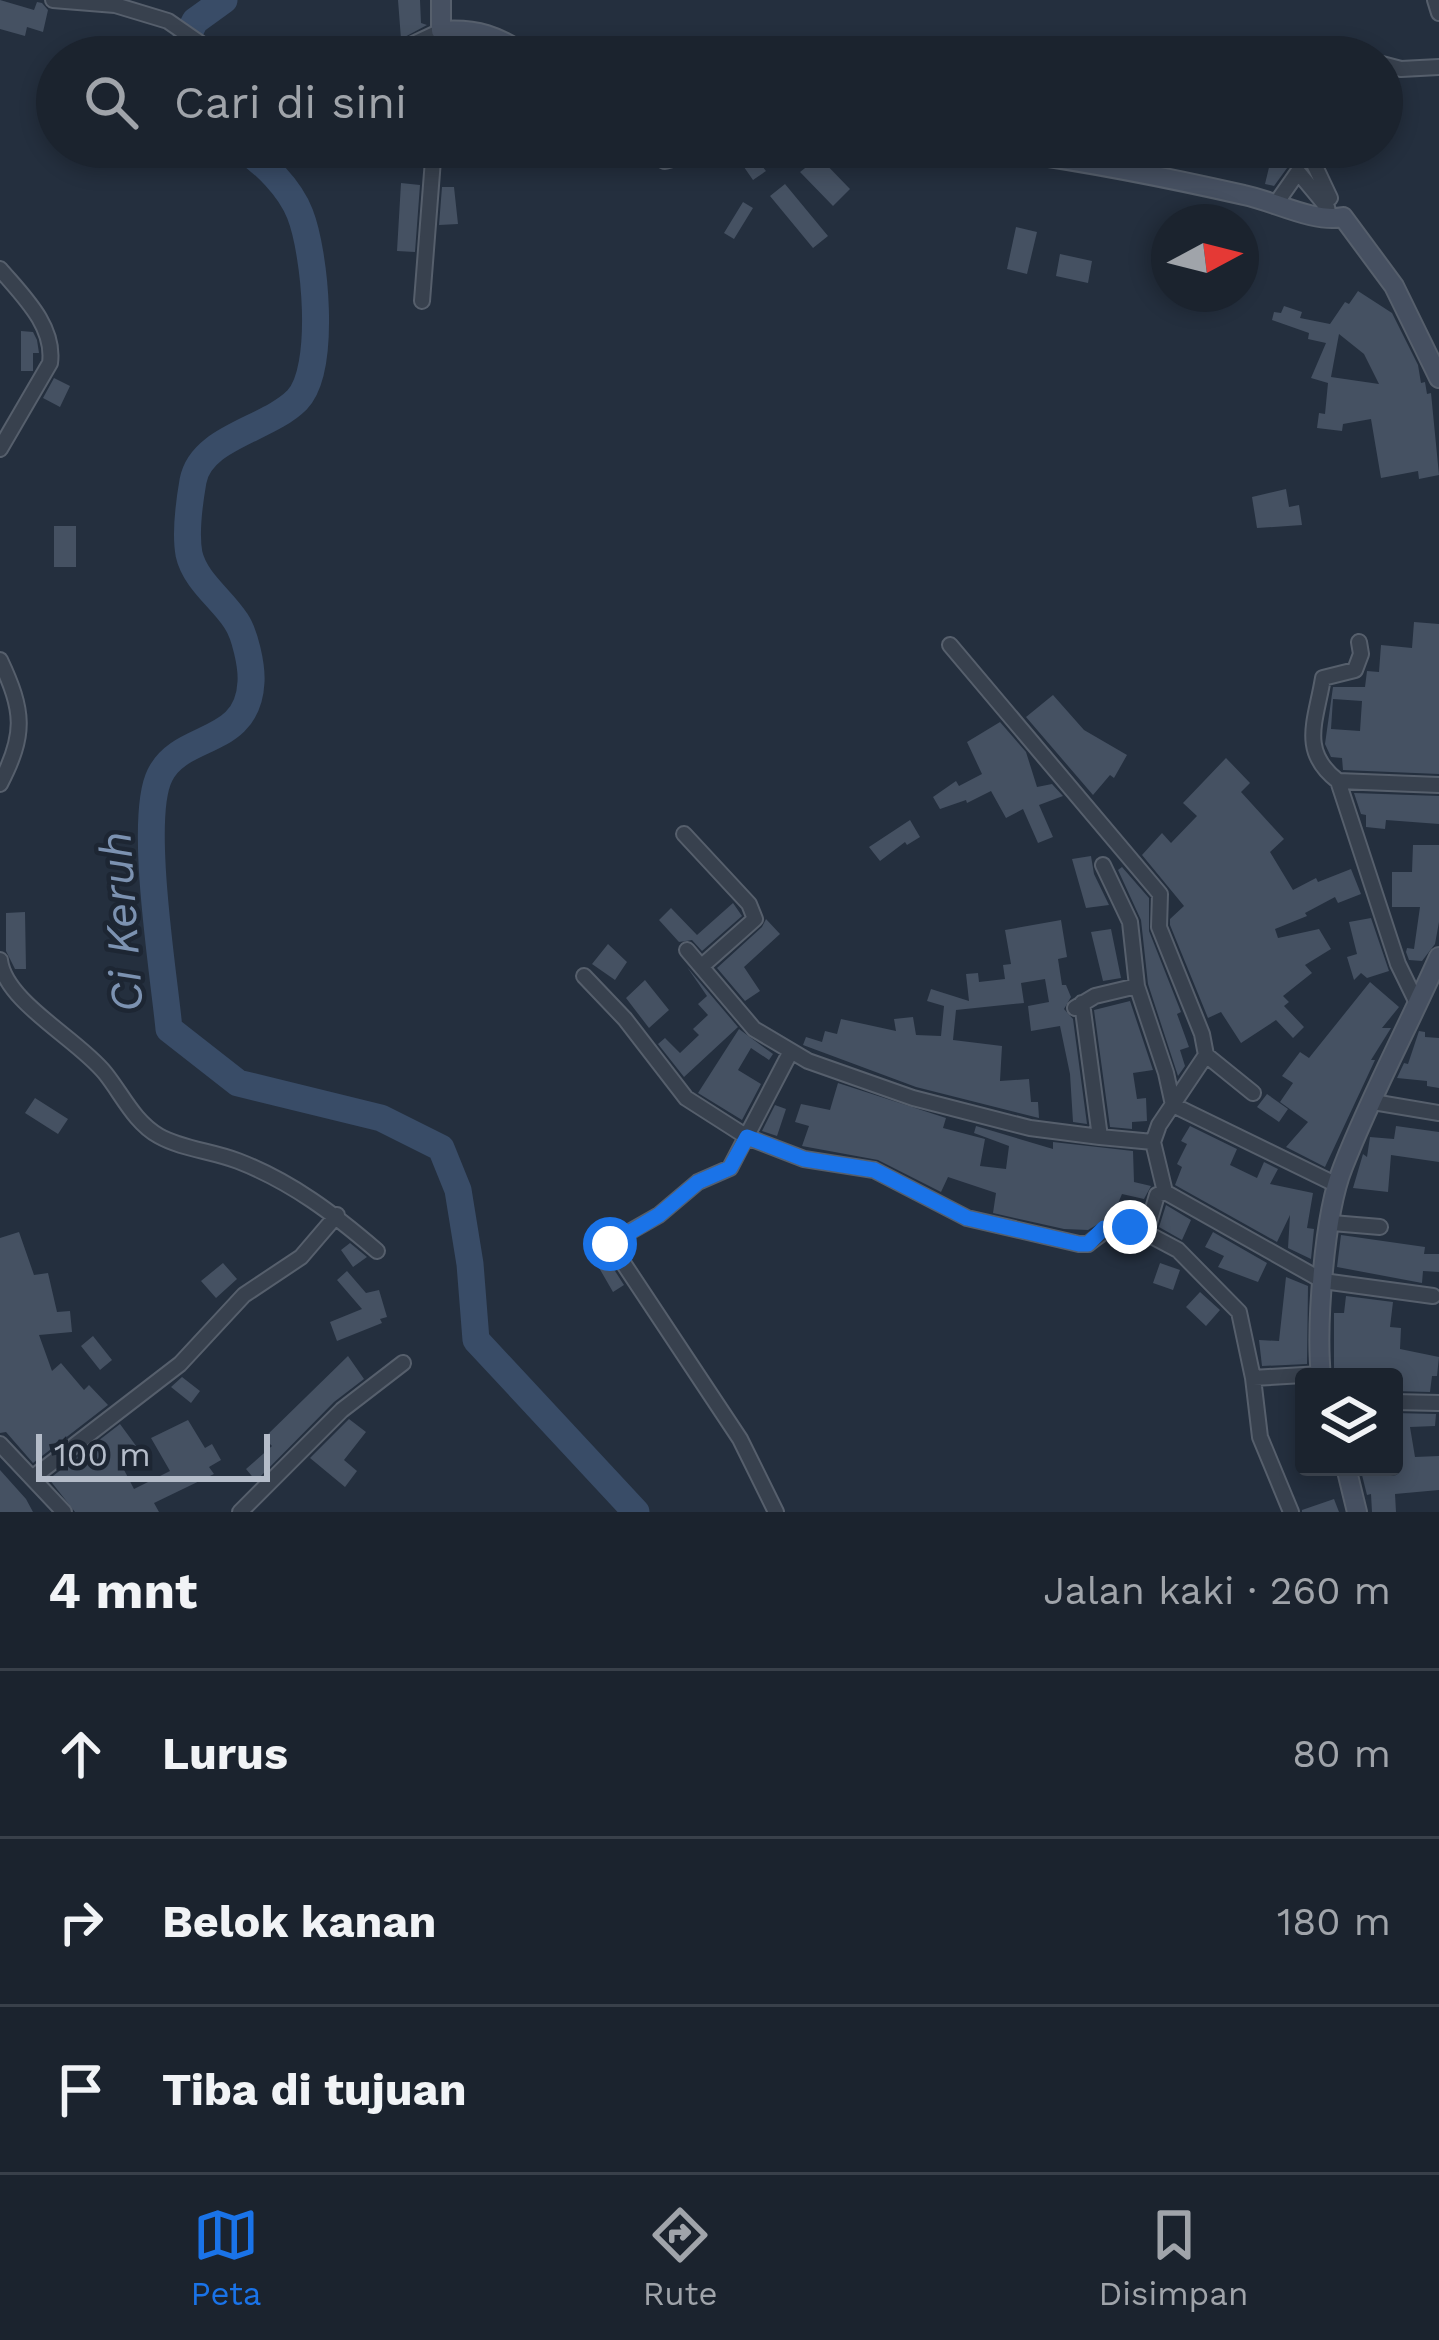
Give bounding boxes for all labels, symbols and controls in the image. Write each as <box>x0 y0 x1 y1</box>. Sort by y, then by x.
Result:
search box <box>36 36 1403 168</box>
icon: search <box>78 69 144 135</box>
text: Cari di sini <box>174 76 407 129</box>
north arrow <box>1151 204 1259 312</box>
water label: Ci Keruh <box>88 830 154 1014</box>
route end <box>1103 1200 1157 1254</box>
route start <box>583 1217 637 1271</box>
map controls <box>1295 1368 1403 1476</box>
button: layers <box>1295 1368 1403 1476</box>
scale bar <box>36 1428 270 1481</box>
text: 100 m <box>54 1435 151 1474</box>
text: 4 mnt <box>48 1561 197 1620</box>
text: Jalan kaki · 260 m <box>1043 1568 1391 1613</box>
icon: ahead <box>48 1721 114 1787</box>
text: Lurus <box>162 1727 288 1780</box>
text: 80 m <box>1292 1731 1391 1776</box>
icon: right <box>48 1889 114 1955</box>
text: Belok kanan <box>162 1895 436 1948</box>
text: 180 m <box>1277 1899 1391 1944</box>
icon: arrive <box>48 2057 114 2123</box>
text: Tiba di tujuan <box>162 2063 467 2116</box>
tab: Peta <box>191 2202 261 2313</box>
tab: Rute <box>643 2202 717 2313</box>
tab: Disimpan <box>1099 2202 1248 2313</box>

